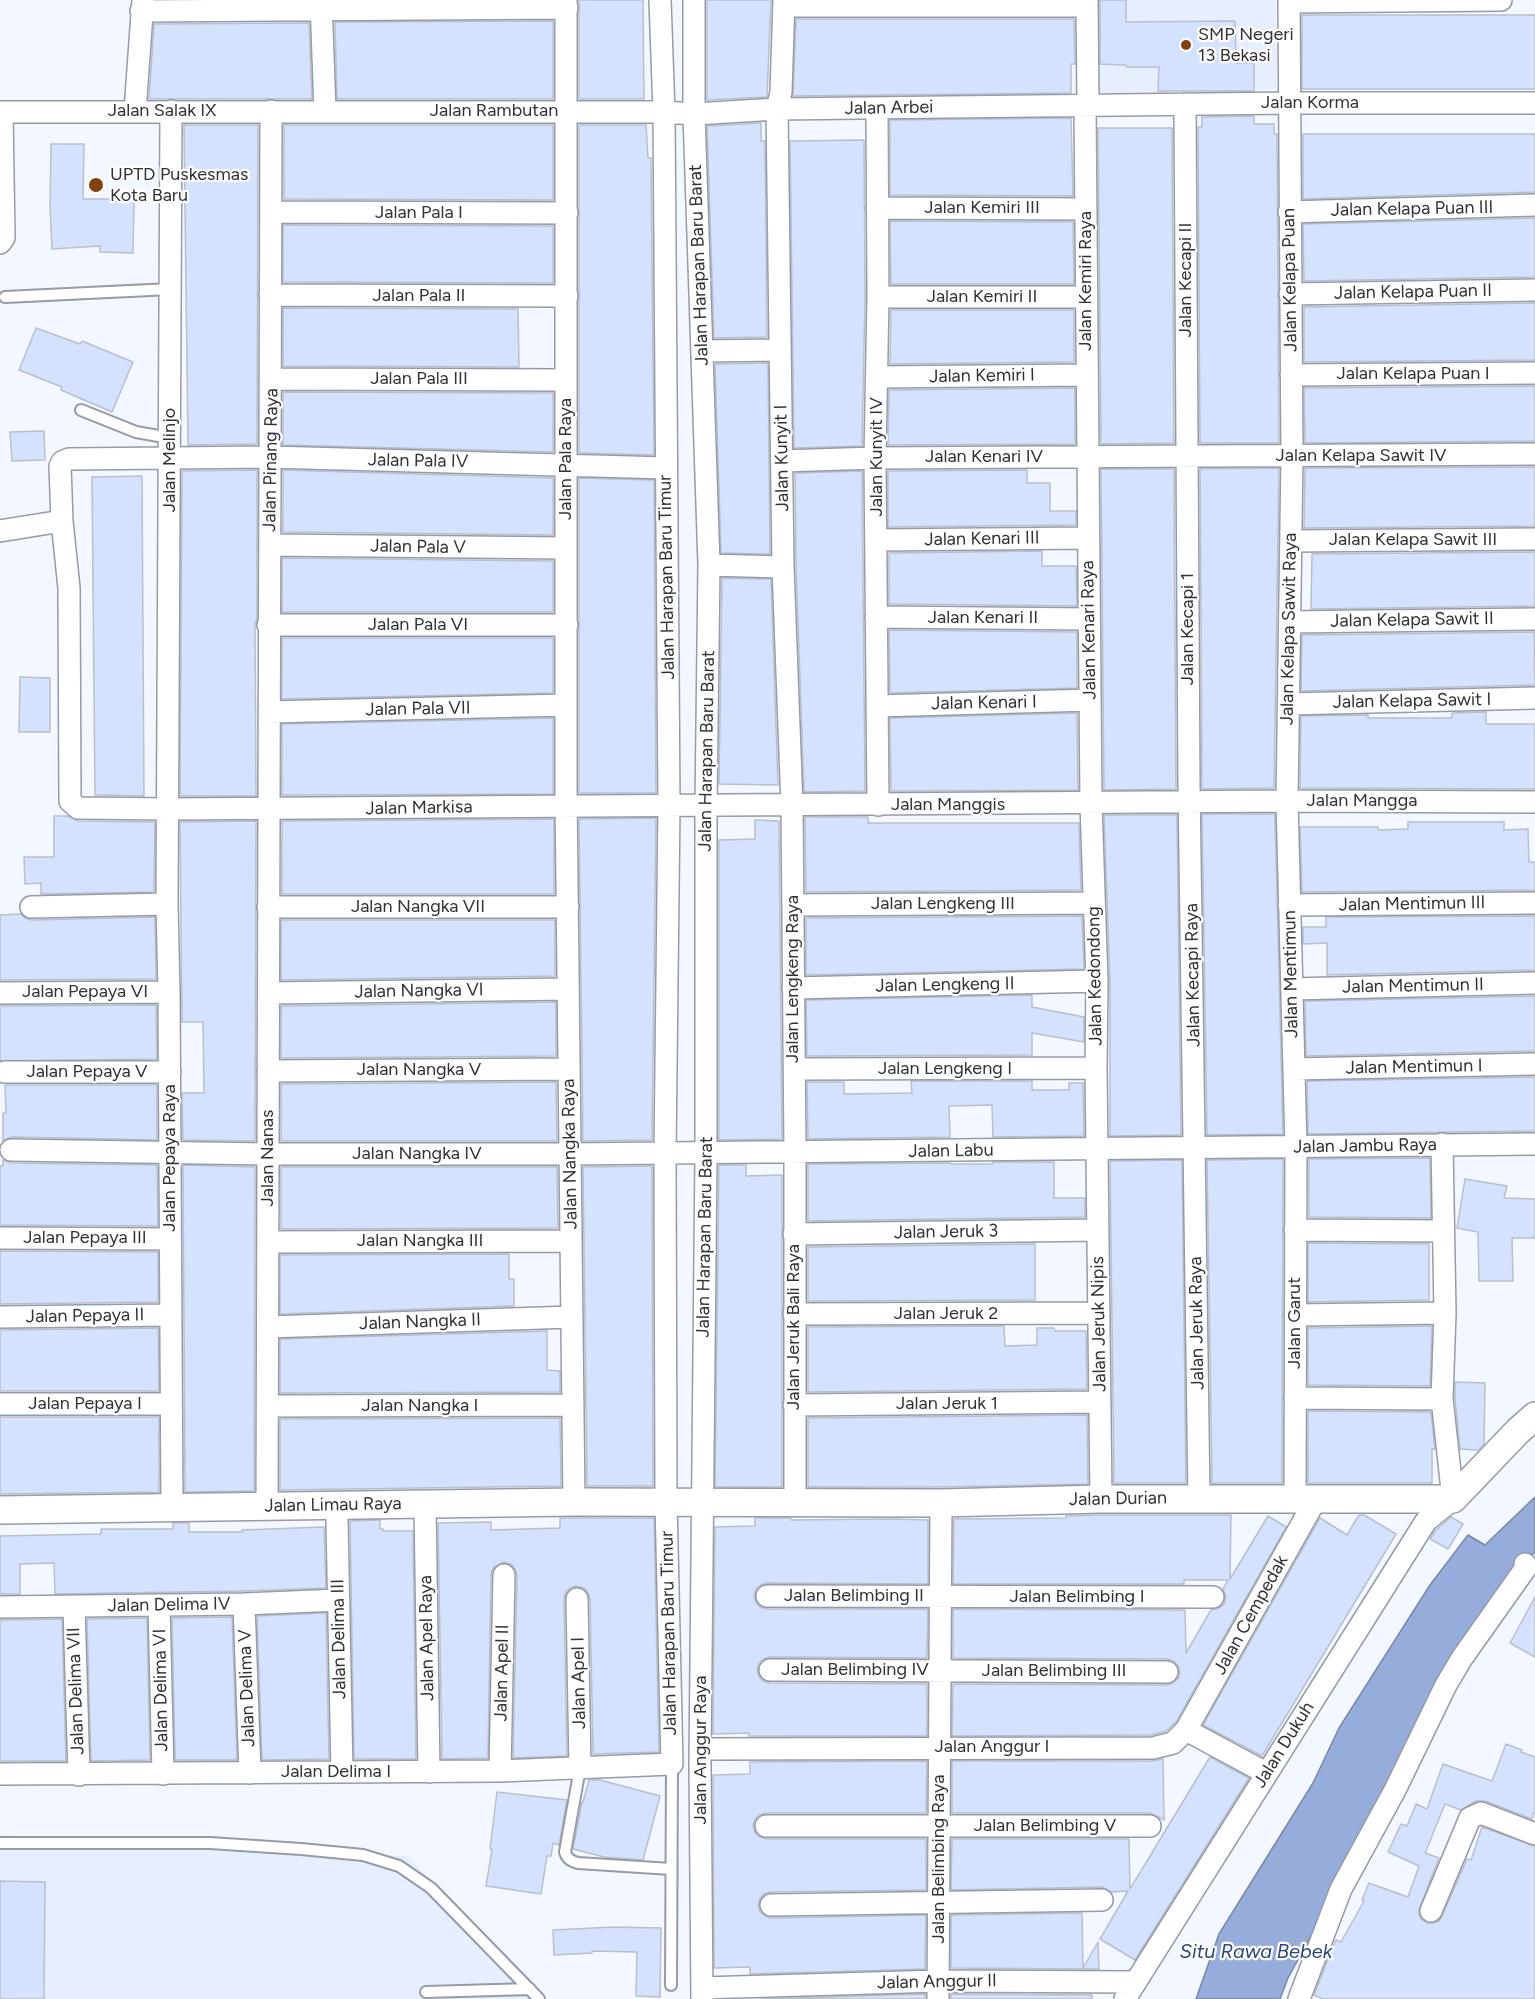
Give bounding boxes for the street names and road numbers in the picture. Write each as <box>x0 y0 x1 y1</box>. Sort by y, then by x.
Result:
street label: Jalan Korma <box>1261 92 1359 114</box>
street label: Jalan Arbei <box>844 96 934 120</box>
street label: Jalan Salak IX <box>108 100 216 122</box>
street label: Jalan Rambutan <box>430 100 558 122</box>
street label: Jalan Harapan Baru Barat <box>685 164 713 366</box>
street label: Jalan Kemiri III <box>924 197 1040 219</box>
street label: Jalan Kelapa Puan III <box>1330 197 1494 221</box>
street label: Jalan Pala I <box>375 202 463 224</box>
street label: Jalan Kelapa Puan <box>1278 208 1302 352</box>
street label: Jalan Kemiri Raya <box>1075 211 1097 351</box>
street label: Jalan Kecapi II <box>1175 223 1197 337</box>
street label: Jalan Kelapa Puan II <box>1334 280 1492 304</box>
street label: Jalan Pala II <box>373 285 465 307</box>
street label: Jalan Kemiri II <box>927 286 1037 308</box>
street label: Jalan Kelapa Puan I <box>1336 363 1490 385</box>
street label: Jalan Kemiri I <box>929 364 1035 388</box>
street label: Jalan Pala III <box>370 368 468 390</box>
street label: Jalan Pinang Raya <box>259 388 283 532</box>
street label: Jalan Kunyit IV <box>866 397 888 517</box>
street label: Jalan Pala Raya <box>555 398 577 520</box>
street label: Jalan Kunyit I <box>770 404 794 512</box>
street label: Jalan Melinjo <box>159 408 181 512</box>
street label: Jalan Kelapa Sawit IV <box>1275 445 1447 467</box>
street label: Jalan Kenari IV <box>925 446 1043 468</box>
street label: Jalan Pala IV <box>368 449 468 473</box>
street label: Jalan Harapan Baru Timur <box>654 474 680 680</box>
street label: Jalan Kenari III <box>924 527 1040 551</box>
street label: Jalan Kelapa Sawit III <box>1329 529 1497 551</box>
street label: Jalan Kelapa Sawit Raya <box>1277 533 1301 725</box>
street label: Jalan Pala V <box>370 535 466 559</box>
street label: Jalan Kenari Raya <box>1077 560 1101 700</box>
street label: Jalan Kecapi 1 <box>1177 573 1199 685</box>
street label: Jalan Kenari II <box>928 607 1038 629</box>
street label: Jalan Kelapa Sawit II <box>1330 608 1494 632</box>
street label: Jalan Pala VI <box>368 614 468 636</box>
street label: Jalan Harapan Baru Barat <box>694 650 720 852</box>
street label: Jalan Kelapa Sawit I <box>1332 689 1492 713</box>
street label: Jalan Kenari I <box>931 691 1037 715</box>
street label: Jalan Pala VII <box>365 697 471 721</box>
street label: Jalan Mangga <box>1307 790 1417 812</box>
street label: Jalan Manggis <box>891 794 1005 816</box>
street label: Jalan Markisa <box>365 796 473 820</box>
street label: Jalan Mentimun III <box>1338 892 1486 916</box>
street label: Jalan Lengkeng III <box>871 893 1015 915</box>
street label: Jalan Lengkeng Raya <box>782 895 804 1063</box>
street label: Jalan Nangka VII <box>351 896 485 918</box>
street label: Jalan Kecapi Raya <box>1181 903 1205 1047</box>
street label: Jalan Kedondong <box>1083 906 1107 1046</box>
street label: Jalan Mentimun <box>1279 910 1303 1038</box>
street label: Jalan Lengkeng II <box>875 973 1015 997</box>
street label: Jalan Mentimun II <box>1342 974 1484 998</box>
street label: Jalan Nangka VI <box>354 979 484 1003</box>
street label: Jalan Pepaya VI <box>22 981 148 1003</box>
street label: Jalan Mentimun I <box>1345 1055 1483 1079</box>
street label: Jalan Lengkeng I <box>878 1058 1012 1080</box>
street label: Jalan Nangka V <box>357 1059 481 1081</box>
street label: Jalan Pepaya V <box>26 1061 148 1083</box>
street label: Jalan Nangka Raya <box>558 1078 582 1230</box>
street label: Jalan Pepaya Raya <box>159 1084 181 1232</box>
street label: Jalan Nanas <box>257 1110 279 1206</box>
street label: Jalan Jambu Raya <box>1293 1134 1437 1158</box>
street label: Jalan Harapan Baru Barat <box>692 1136 718 1338</box>
street label: Jalan Labu <box>908 1139 994 1163</box>
street label: Jalan Nangka IV <box>352 1143 482 1165</box>
street label: Jalan Jeruk 3 <box>894 1220 998 1244</box>
street label: Jalan Pepaya III <box>23 1227 147 1249</box>
street label: Jalan Nangka III <box>357 1230 483 1252</box>
street label: Jalan Jeruk Bali Raya <box>783 1244 805 1410</box>
street label: Jalan Jeruk Nipis <box>1087 1256 1111 1392</box>
street label: Jalan Jeruk Raya <box>1185 1256 1209 1390</box>
street label: Jalan Garut <box>1284 1277 1306 1369</box>
street label: Jalan Jeruk 2 <box>894 1303 998 1325</box>
street label: Jalan Pepaya II <box>26 1304 144 1328</box>
street label: Jalan Nangka II <box>359 1309 481 1335</box>
street label: Jalan Pepaya I <box>28 1393 142 1415</box>
street label: Jalan Jeruk 1 <box>896 1393 998 1415</box>
street label: Jalan Nangka I <box>362 1395 478 1417</box>
street label: Jalan Durian <box>1069 1487 1167 1511</box>
street label: Jalan Limau Raya <box>264 1493 402 1517</box>
street label: Jalan Harapan Baru Timur <box>656 1530 682 1736</box>
street label: Jalan Cempedak <box>1209 1552 1293 1678</box>
street label: Jalan Apel Raya <box>415 1575 439 1701</box>
street label: Jalan Delima III <box>327 1579 351 1699</box>
street label: Jalan Belimbing II <box>784 1585 924 1607</box>
street label: Jalan Belimbing I <box>1009 1586 1145 1608</box>
street label: Jalan Delima IV <box>107 1593 231 1617</box>
street label: Jalan Apel II <box>490 1624 514 1722</box>
street label: Jalan Delima VII <box>63 1627 89 1755</box>
street label: Jalan Delima VI <box>149 1628 173 1752</box>
street label: Jalan Delima V <box>234 1629 260 1747</box>
street label: Jalan Apel I <box>567 1637 591 1729</box>
street label: Jalan Belimbing IV <box>781 1659 929 1681</box>
street label: Jalan Belimbing III <box>982 1660 1126 1682</box>
street label: Jalan Anggur Raya <box>690 1676 712 1824</box>
street label: Jalan Dukuh <box>1249 1698 1319 1792</box>
street label: Jalan Anggur I <box>935 1736 1049 1758</box>
street label: Jalan Delima I <box>281 1761 391 1783</box>
street label: Jalan Belimbing Raya <box>928 1775 950 1943</box>
street label: Jalan Belimbing V <box>974 1815 1116 1837</box>
street label: Jalan Anggur II <box>877 1970 997 1994</box>

